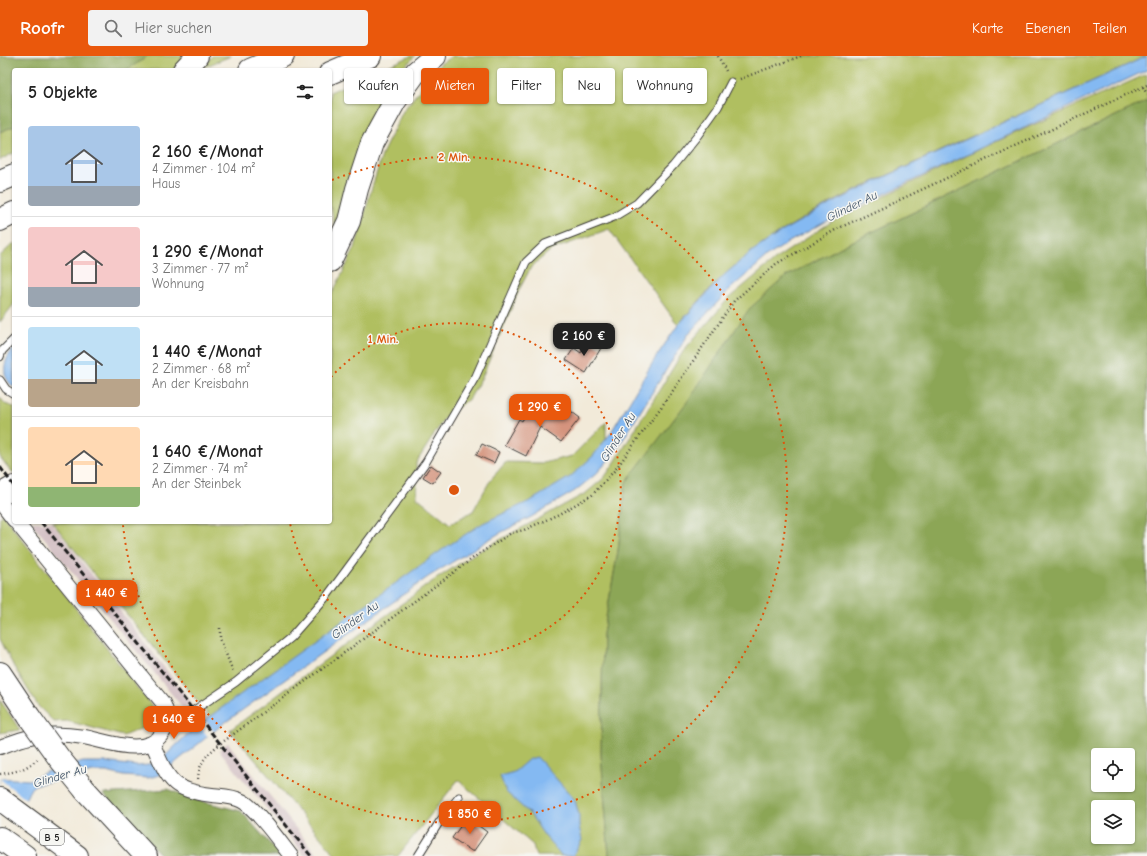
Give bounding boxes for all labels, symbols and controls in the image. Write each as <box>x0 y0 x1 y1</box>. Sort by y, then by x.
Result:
search box <box>88 10 368 46</box>
text: Roofr <box>20 17 64 39</box>
icon: search <box>102 17 124 39</box>
text: Hier suchen <box>134 19 212 37</box>
text: Karte <box>972 20 1003 37</box>
text: Ebenen <box>1025 20 1071 37</box>
text: Teilen <box>1093 20 1127 37</box>
chip: Kaufen <box>344 68 413 104</box>
chip: Mieten <box>421 68 489 104</box>
chip: Filter <box>497 68 555 104</box>
chip: Neu <box>563 68 615 104</box>
chip: Wohnung <box>623 68 707 104</box>
icon: filters <box>294 81 316 103</box>
text: 5 Objekte <box>28 83 97 102</box>
icon: home <box>60 142 108 190</box>
text: 2 160 €/Monat <box>152 142 263 161</box>
text: 2 Min. <box>438 150 470 164</box>
text: 4 Zimmer · 104 m² <box>152 161 255 176</box>
text: Haus <box>152 176 180 191</box>
water label: Glinder Au <box>824 188 880 224</box>
text: 1 290 €/Monat <box>152 242 263 261</box>
icon: home <box>60 243 108 291</box>
text: 3 Zimmer · 77 m² <box>152 261 248 276</box>
text: Wohnung <box>152 276 205 291</box>
pin: 2 160 € <box>547 323 621 357</box>
text: 2 160 € <box>562 328 606 343</box>
text: 1 Min. <box>368 332 398 346</box>
text: 1 440 €/Monat <box>152 342 262 361</box>
icon: home <box>60 343 108 391</box>
text: 2 Zimmer · 68 m² <box>152 361 250 376</box>
text: An der Kreisbahn <box>152 376 249 391</box>
pin: 1 290 € <box>503 394 577 428</box>
text: 1 290 € <box>518 399 562 414</box>
water label: Glinder Au <box>597 410 639 464</box>
text: 1 640 €/Monat <box>152 442 262 461</box>
icon: home <box>60 443 108 491</box>
text: 2 Zimmer · 74 m² <box>152 461 248 476</box>
text: An der Steinbek <box>152 476 241 491</box>
centre of rings <box>447 483 461 497</box>
pin: 1 440 € <box>70 580 144 614</box>
text: 1 440 € <box>86 585 128 600</box>
water label: Glinder Au <box>329 598 381 642</box>
pin: 1 640 € <box>137 706 211 740</box>
text: 1 640 € <box>152 711 196 726</box>
map controls <box>1091 748 1135 844</box>
button: locate <box>1091 748 1135 792</box>
water label: Glinder Au <box>32 762 88 790</box>
button: layers <box>1091 800 1135 844</box>
pin: 1 850 € <box>433 801 507 835</box>
text: 1 850 € <box>448 806 492 821</box>
road number: B 5 <box>40 829 64 845</box>

